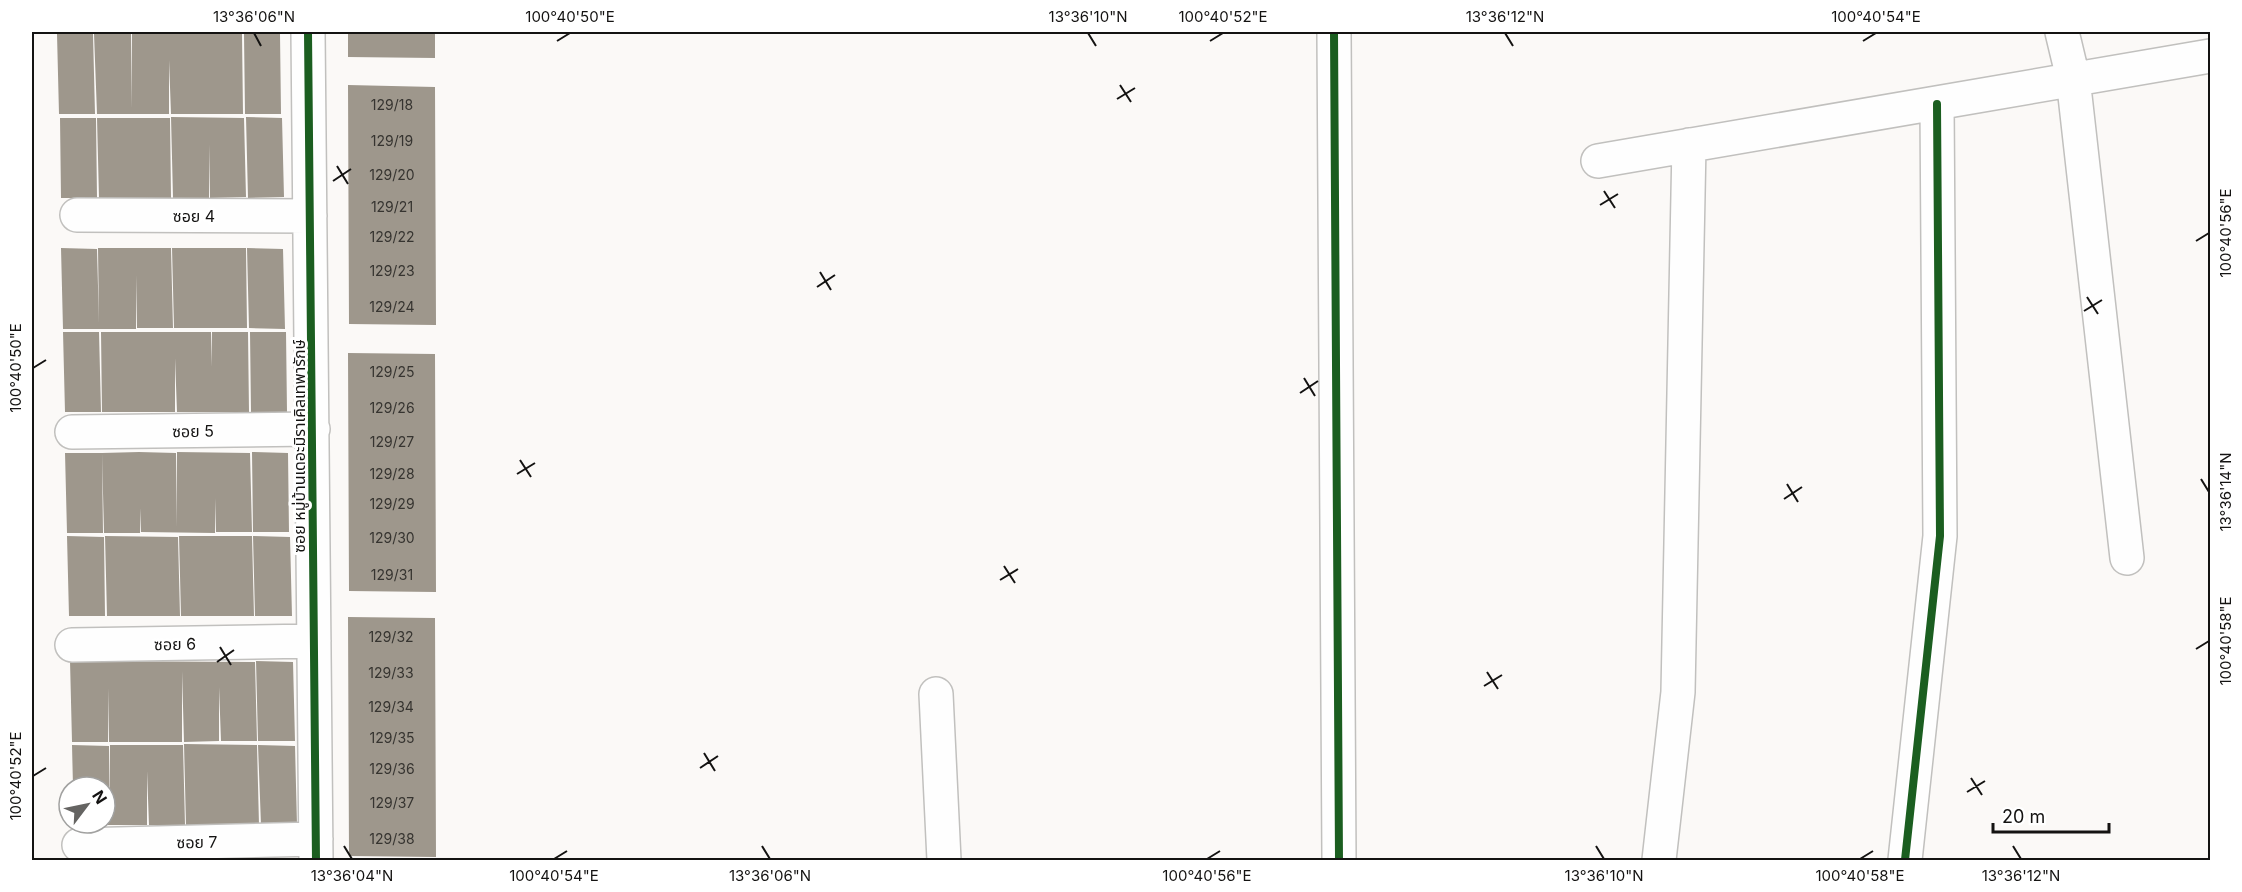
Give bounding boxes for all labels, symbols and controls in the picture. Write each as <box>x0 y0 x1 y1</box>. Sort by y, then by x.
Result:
text: 13°36'06"N <box>213 7 295 26</box>
text: 100°40'50"E <box>525 7 615 26</box>
text: 13°36'10"N <box>1049 7 1127 26</box>
text: 100°40'52"E <box>1178 7 1268 26</box>
text: 13°36'12"N <box>1466 7 1544 26</box>
text: 100°40'54"E <box>1831 7 1921 26</box>
house number: 129/18 <box>371 96 413 113</box>
house number: 129/19 <box>371 132 413 149</box>
house number: 129/20 <box>369 166 415 183</box>
text: 100°40'56"E <box>2216 188 2235 278</box>
house number: 129/21 <box>371 198 413 215</box>
street label: ซอย 4 <box>173 206 215 226</box>
house number: 129/22 <box>369 228 415 245</box>
house number: 129/23 <box>369 262 415 279</box>
house number: 129/24 <box>369 298 415 315</box>
text: 100°40'50"E <box>6 323 25 413</box>
street label: ซอย หมู่บ้านเดอะมิราเคิลเทพารักษ์ <box>289 339 309 553</box>
house number: 129/25 <box>369 363 415 380</box>
house number: 129/26 <box>369 399 415 416</box>
street label: ซอย 5 <box>172 421 214 441</box>
house number: 129/27 <box>370 433 414 450</box>
text: 13°36'14"N <box>2216 452 2235 532</box>
house number: 129/28 <box>369 465 415 482</box>
house number: 129/29 <box>369 495 415 512</box>
house number: 129/30 <box>369 529 415 546</box>
house number: 129/31 <box>371 566 413 583</box>
text: 100°40'58"E <box>2216 596 2235 686</box>
house number: 129/32 <box>368 628 414 645</box>
street label: ซอย 6 <box>154 634 196 654</box>
house number: 129/33 <box>368 664 414 681</box>
house number: 129/34 <box>368 698 414 715</box>
house number: 129/35 <box>369 729 415 746</box>
text: 100°40'52"E <box>6 731 25 821</box>
house number: 129/36 <box>369 760 415 777</box>
north arrow <box>57 775 117 835</box>
text: N <box>88 787 111 808</box>
house number: 129/37 <box>370 794 414 811</box>
scale bar <box>1993 796 2108 834</box>
text: 20 m <box>2002 806 2045 827</box>
house number: 129/38 <box>369 830 415 847</box>
street label: ซอย 7 <box>176 832 218 852</box>
text: 13°36'04"N <box>311 866 393 885</box>
text: 100°40'54"E <box>509 866 599 885</box>
text: 13°36'06"N <box>729 866 811 885</box>
text: 100°40'56"E <box>1162 866 1252 885</box>
text: 13°36'10"N <box>1565 866 1643 885</box>
text: 100°40'58"E <box>1815 866 1905 885</box>
text: 13°36'12"N <box>1982 866 2060 885</box>

